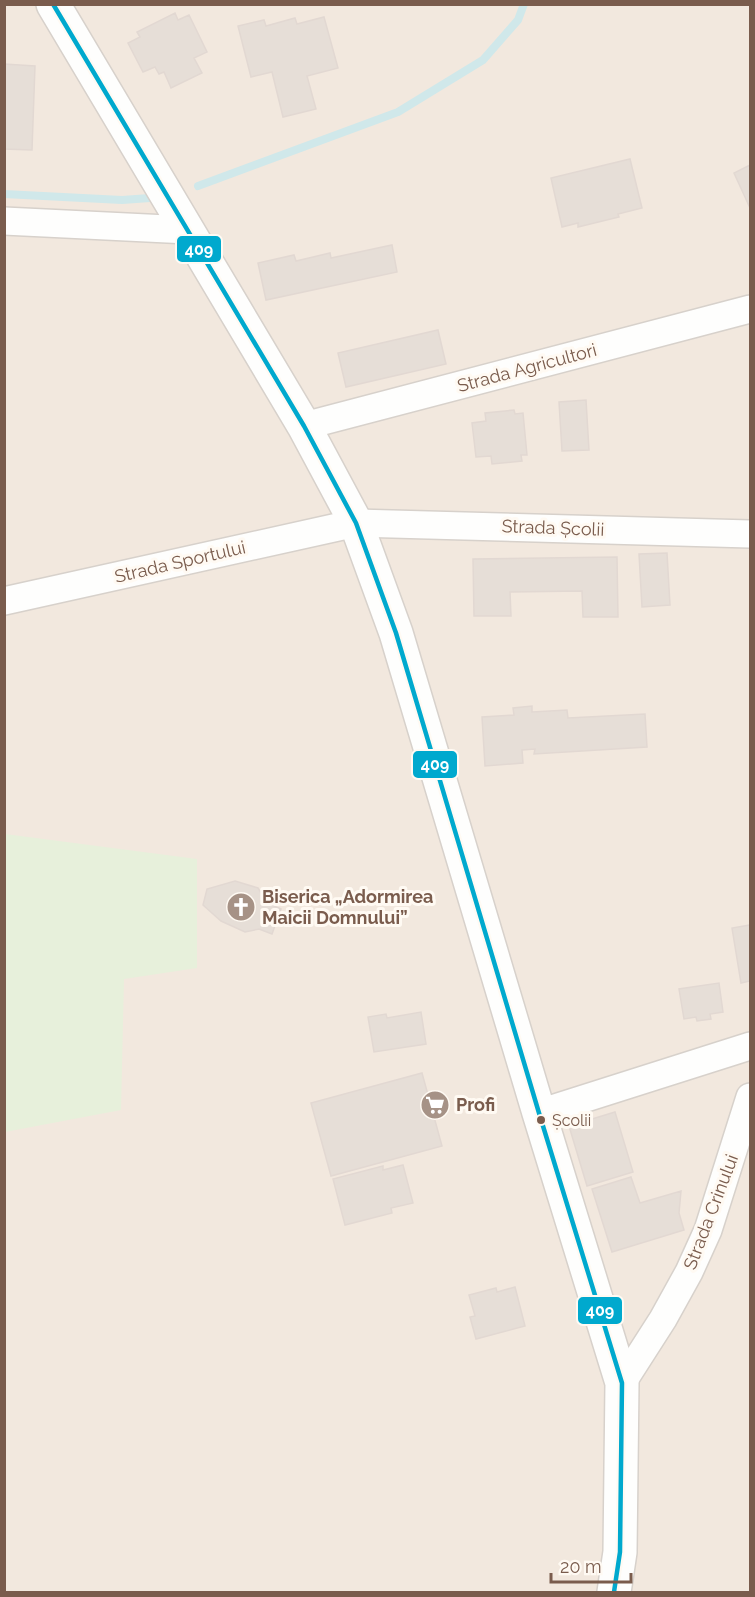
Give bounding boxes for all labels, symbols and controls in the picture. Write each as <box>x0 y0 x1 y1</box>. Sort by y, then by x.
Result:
line badge: 409 <box>176 235 222 263</box>
text: 409 <box>185 240 213 259</box>
street label: Strada Agricultori <box>455 339 599 396</box>
street label: Strada Școlii <box>501 515 605 540</box>
street label: Strada Sportului <box>112 536 247 587</box>
line badge: 409 <box>412 750 458 779</box>
text: 409 <box>421 755 449 774</box>
place label: Biserica „Adormirea Maicii Domnului” <box>262 886 433 928</box>
church icon: Biserica „Adormirea Maicii Domnului” <box>225 891 257 923</box>
supermarket icon: Profi <box>419 1089 451 1121</box>
place label: Profi <box>456 1094 495 1115</box>
place label: Școlii <box>552 1111 591 1130</box>
marker: Școlii <box>535 1114 547 1126</box>
street label: Strada Crinului <box>679 1151 742 1272</box>
line badge: 409 <box>577 1296 623 1325</box>
text: 409 <box>586 1301 614 1320</box>
scale bar <box>551 1546 630 1584</box>
text: 20 m <box>560 1556 602 1577</box>

